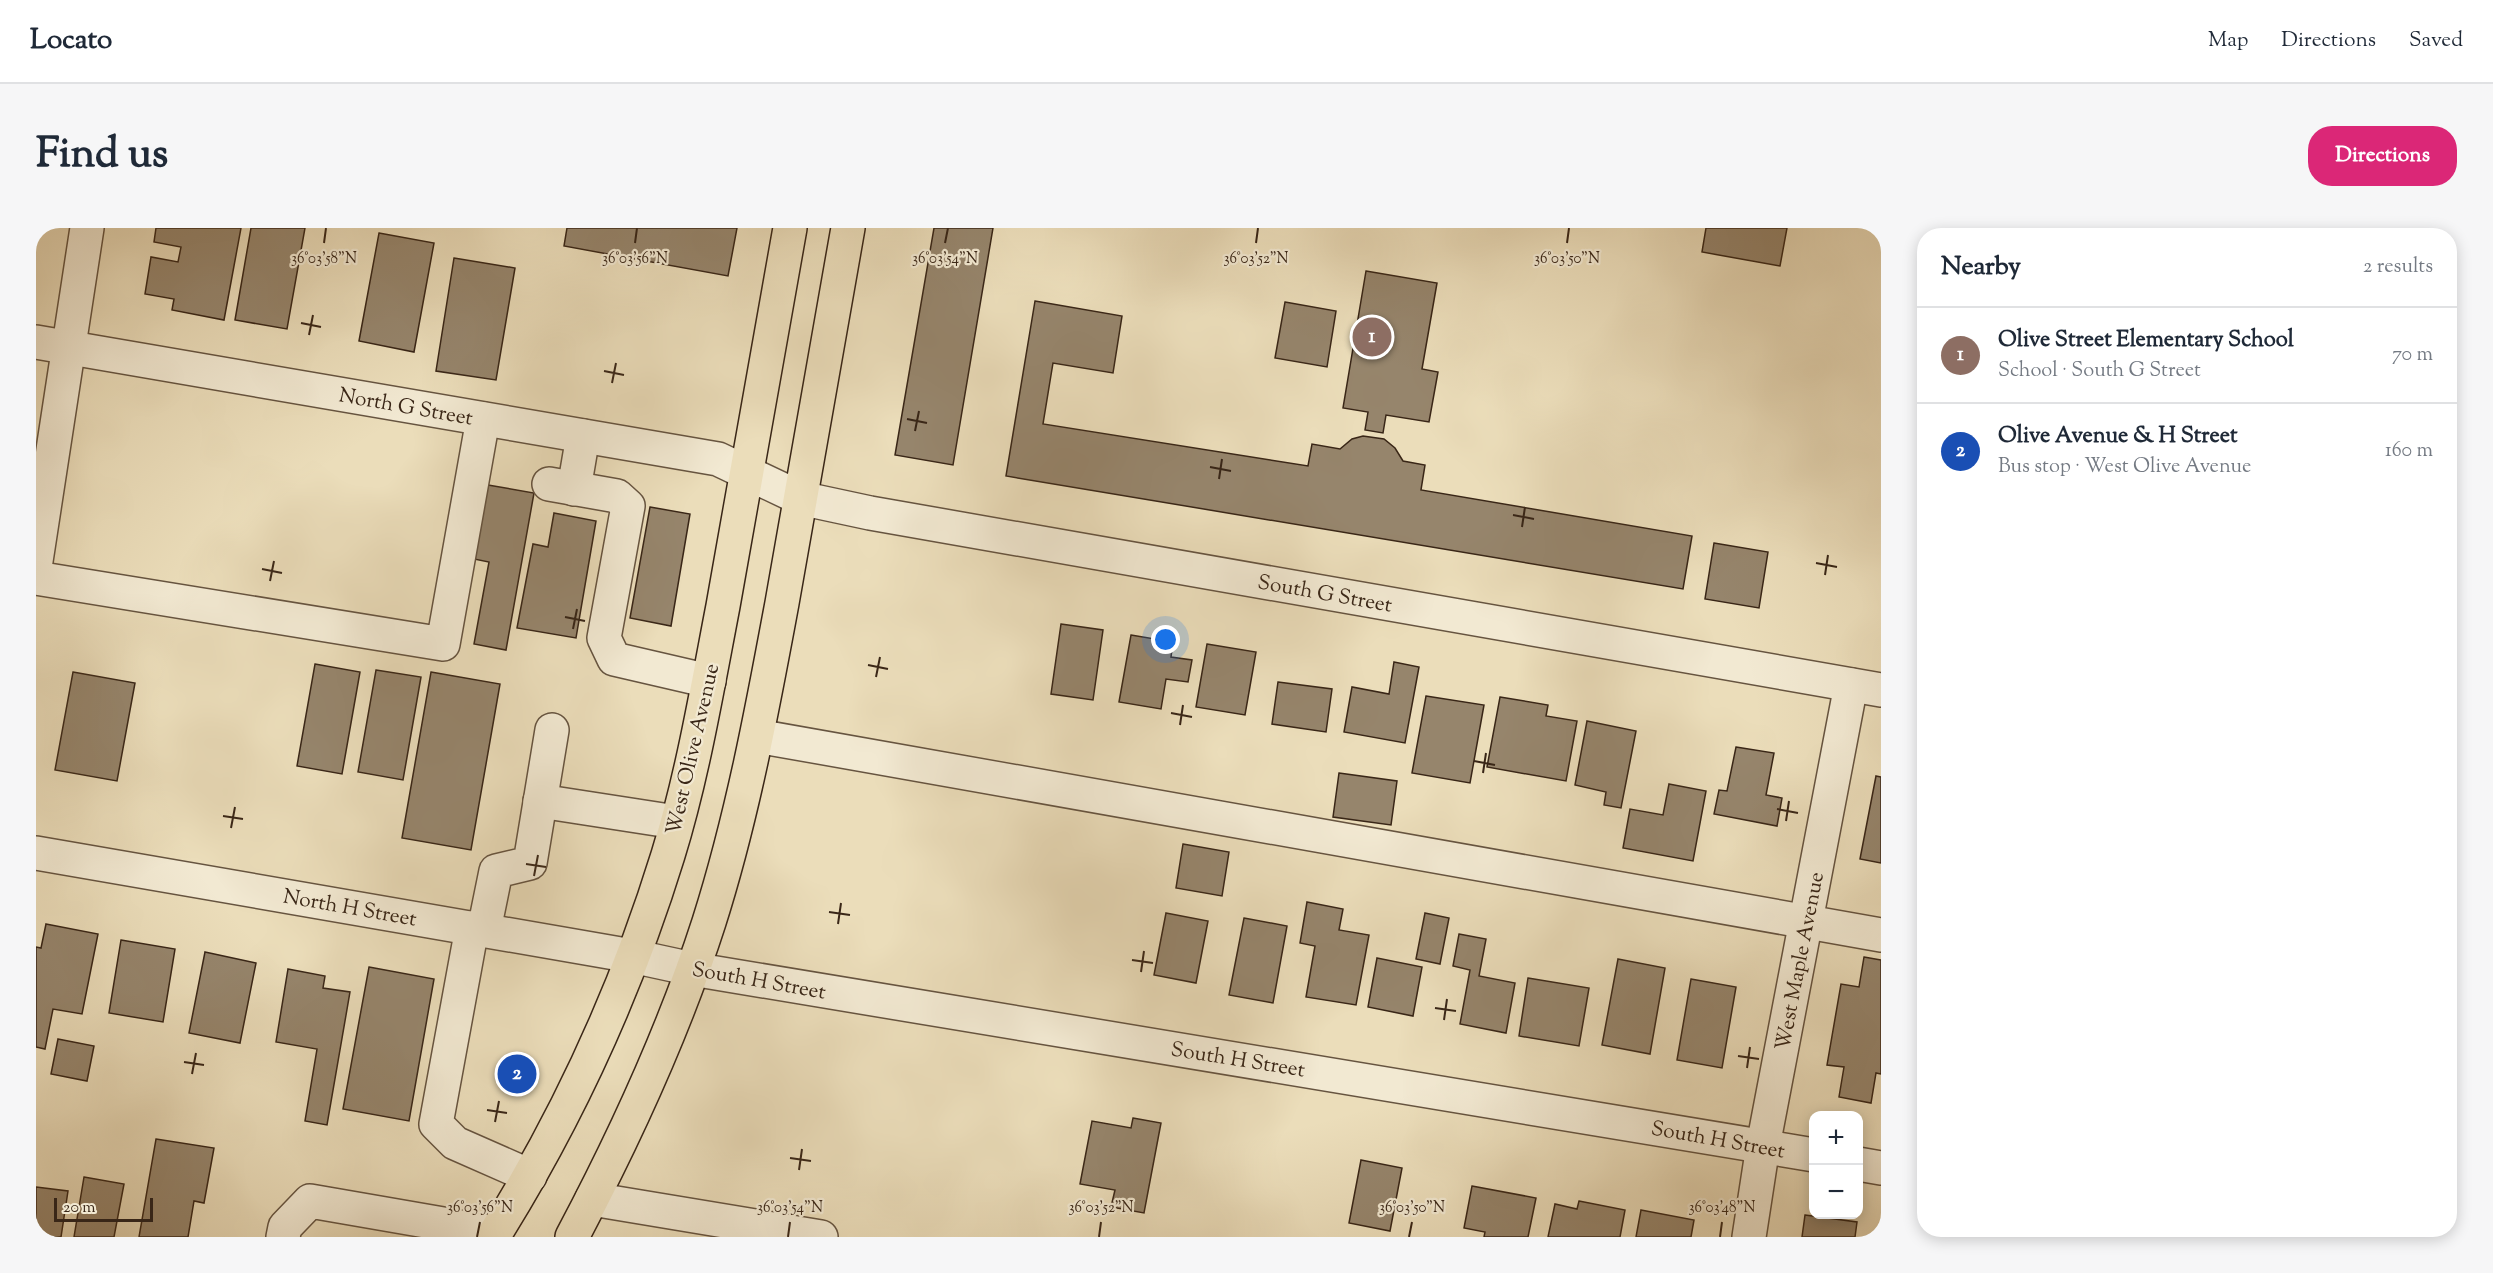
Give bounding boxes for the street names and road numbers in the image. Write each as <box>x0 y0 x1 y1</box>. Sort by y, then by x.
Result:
street label: North G Street <box>336 381 475 435</box>
street label: South G Street <box>1255 568 1394 622</box>
street label: West Olive Avenue <box>660 661 728 838</box>
street label: West Maple Avenue <box>1769 870 1833 1053</box>
street label: North H Street <box>281 882 419 935</box>
street label: South H Street <box>689 955 828 1008</box>
street label: South H Street <box>1168 1036 1307 1086</box>
street label: South H Street <box>1648 1114 1787 1167</box>

